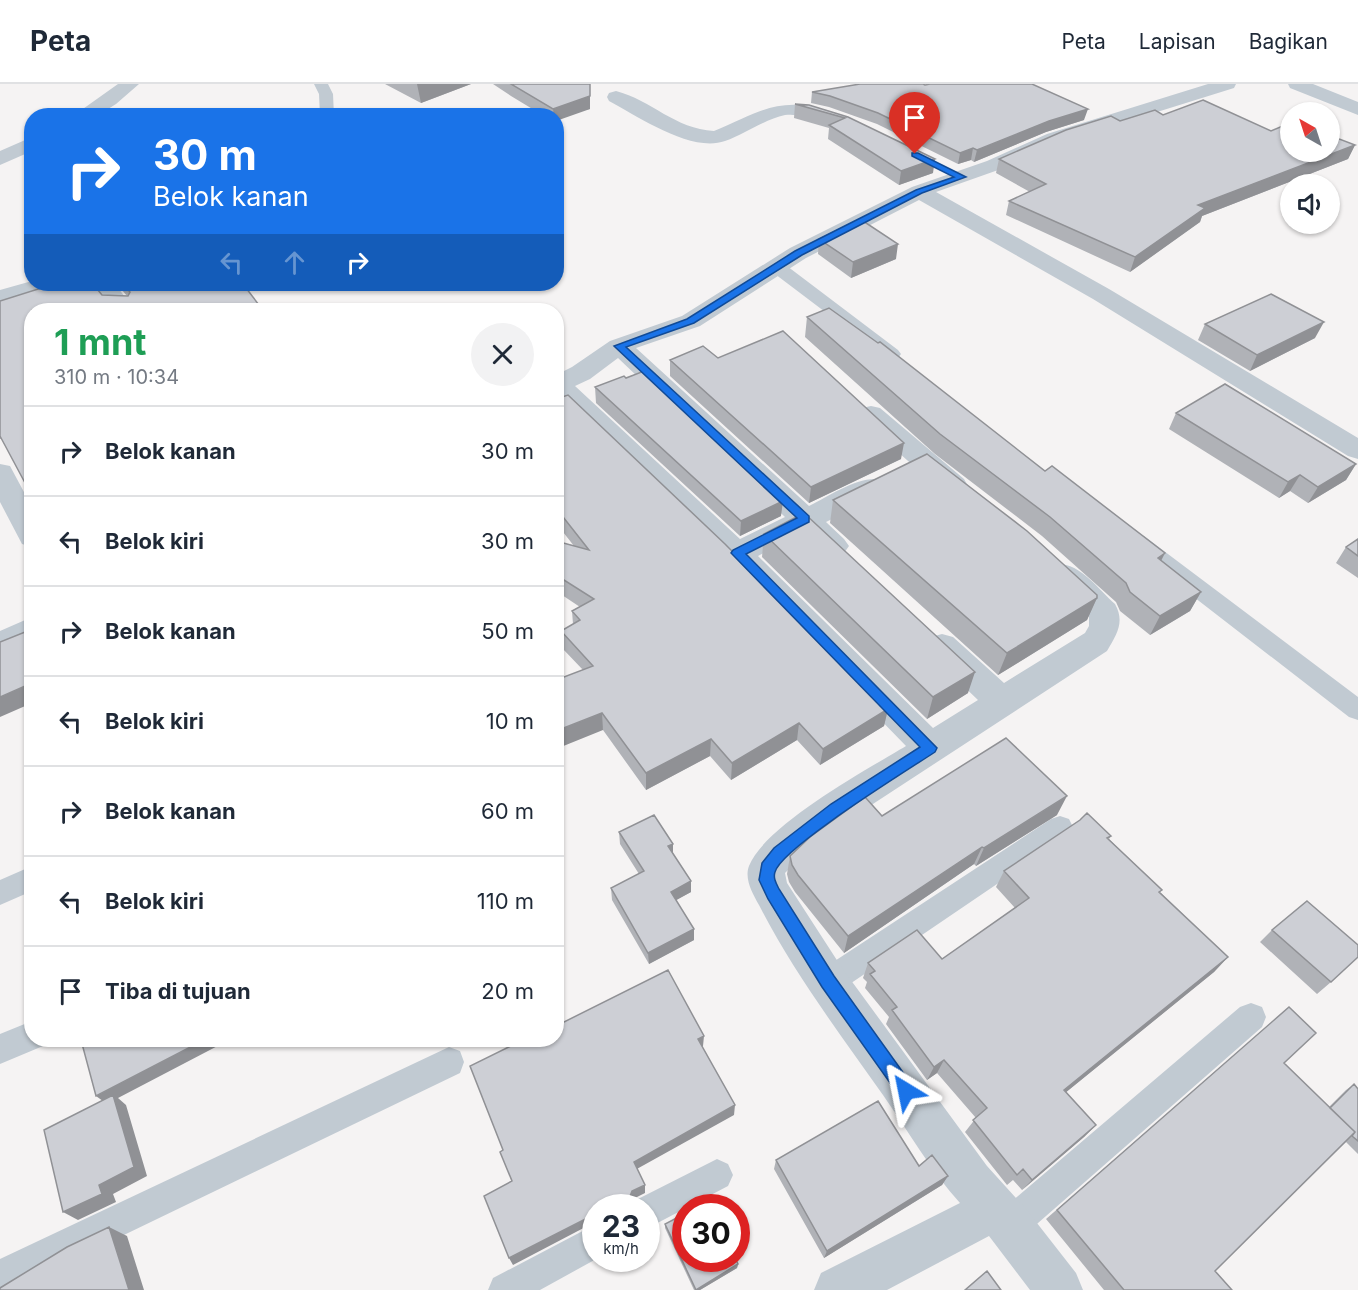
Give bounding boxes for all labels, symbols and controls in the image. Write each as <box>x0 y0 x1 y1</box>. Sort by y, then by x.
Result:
text: Peta <box>30 24 91 58</box>
text: Peta <box>1062 29 1106 54</box>
text: Lapisan <box>1139 29 1216 54</box>
text: Bagikan <box>1249 29 1328 54</box>
pin <box>889 92 940 154</box>
icon: arrive <box>898 101 931 134</box>
north arrow <box>1280 102 1340 162</box>
map controls <box>1280 102 1340 234</box>
text: 30 m <box>153 129 257 180</box>
icon: right <box>54 132 132 210</box>
button: sound <box>1280 174 1340 234</box>
text: Belok kanan <box>153 180 309 213</box>
icon: left <box>215 246 248 279</box>
icon: ahead <box>278 246 311 279</box>
icon: right <box>341 246 374 279</box>
text: 1 mnt <box>54 320 147 364</box>
button: close <box>471 323 534 386</box>
text: 310 m · 10:34 <box>54 365 179 389</box>
icon: right <box>54 435 87 468</box>
text: Belok kanan <box>105 438 236 464</box>
text: 30 m <box>481 438 534 464</box>
icon: left <box>54 525 87 558</box>
text: Belok kiri <box>105 528 204 554</box>
text: 30 m <box>481 528 534 554</box>
icon: right <box>54 615 87 648</box>
text: Belok kanan <box>105 618 236 644</box>
text: 50 m <box>481 618 534 644</box>
icon: left <box>54 705 87 738</box>
text: Belok kiri <box>105 708 204 734</box>
text: 10 m <box>486 708 534 734</box>
icon: right <box>54 795 87 828</box>
text: Belok kanan <box>105 798 236 824</box>
text: 60 m <box>481 798 534 824</box>
icon: left <box>54 885 87 918</box>
text: Belok kiri <box>105 888 204 914</box>
text: 110 m <box>477 888 534 914</box>
icon: arrive <box>54 975 87 1008</box>
text: Tiba di tujuan <box>105 978 251 1004</box>
text: 20 m <box>481 978 534 1004</box>
position arrow <box>874 1059 938 1123</box>
speed limit sign: 30 <box>672 1194 750 1272</box>
text: 23 <box>602 1208 640 1244</box>
text: km/h <box>603 1239 639 1258</box>

